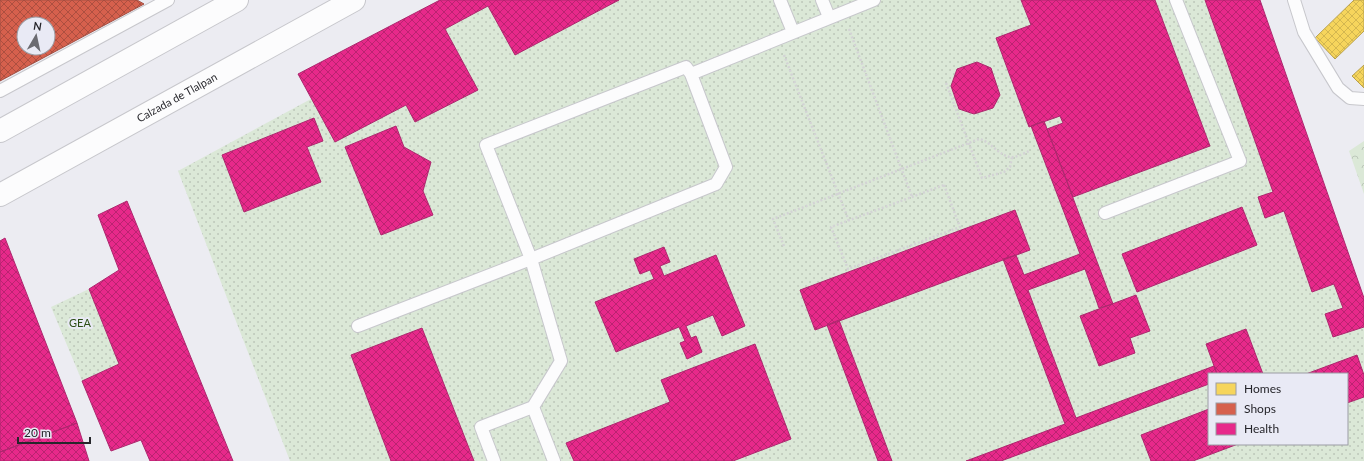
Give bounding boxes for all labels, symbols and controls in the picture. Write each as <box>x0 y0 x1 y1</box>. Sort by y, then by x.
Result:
north arrow <box>16 16 56 56</box>
text: N <box>32 19 43 33</box>
street label: Calzada de Tlalpan <box>134 70 219 124</box>
park label: GEA <box>69 316 91 329</box>
legend <box>1208 373 1348 445</box>
text: Homes <box>1244 381 1281 396</box>
text: Shops <box>1244 401 1276 416</box>
scale bar <box>18 419 90 445</box>
text: Health <box>1244 421 1279 436</box>
text: 20 m <box>24 425 51 440</box>

